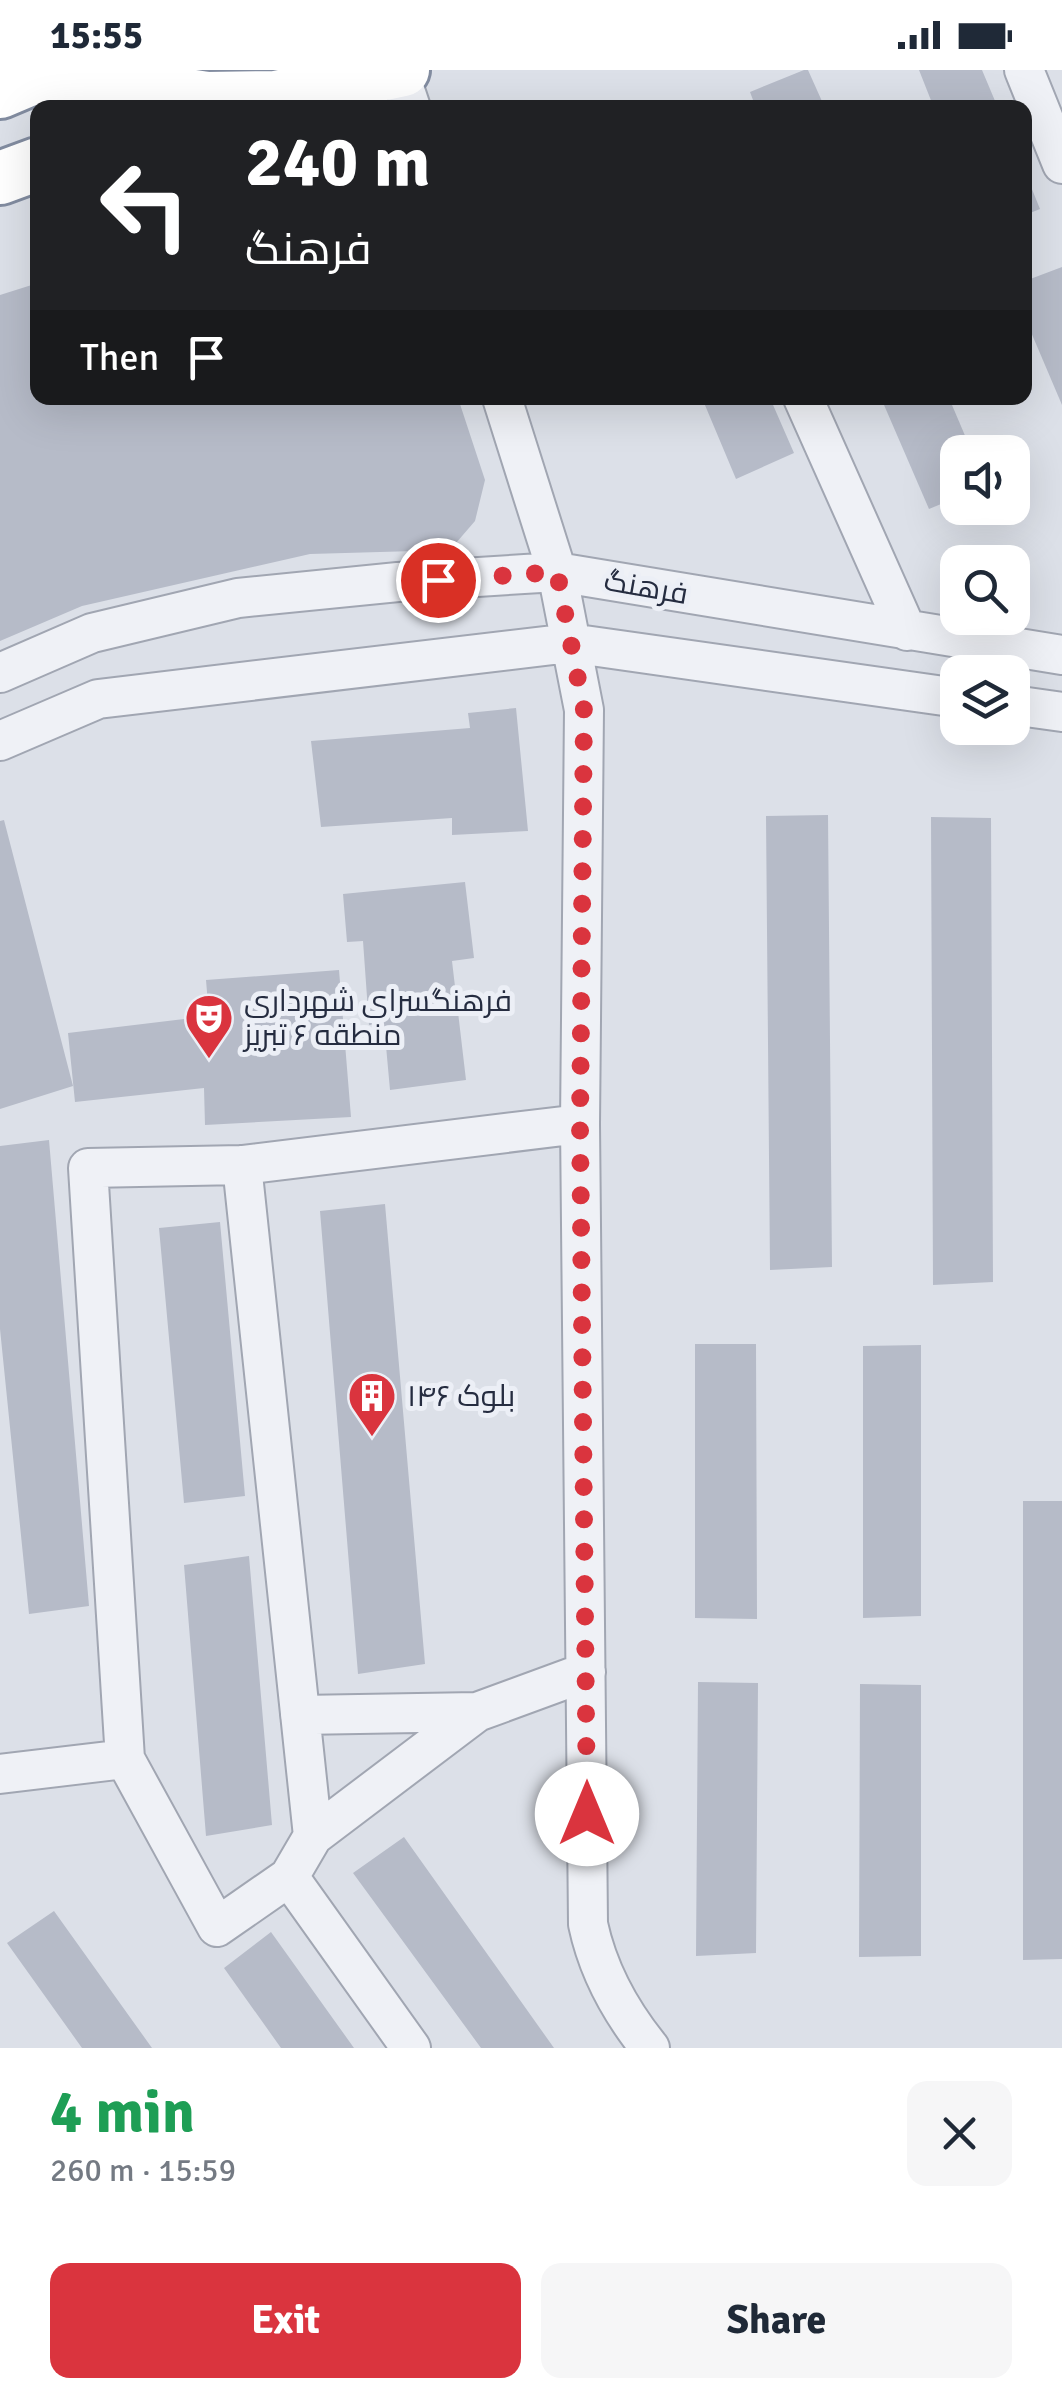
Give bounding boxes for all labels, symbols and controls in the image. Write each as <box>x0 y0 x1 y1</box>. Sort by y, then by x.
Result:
text: 15:55 <box>50 12 143 59</box>
text: 240 m <box>245 119 430 205</box>
icon: left <box>80 140 210 270</box>
text: فرهنگ <box>245 222 372 277</box>
icon: arrive <box>179 330 234 385</box>
text: Then <box>80 334 159 381</box>
map controls <box>940 435 1030 745</box>
button: sound <box>940 435 1030 525</box>
pin <box>396 538 481 623</box>
button: search <box>940 545 1030 635</box>
icon: arrive <box>411 553 466 608</box>
street label: فرهنگ <box>601 562 691 613</box>
button: layers <box>940 655 1030 745</box>
place label: فرهنگسرای شهرداری منطقه ۶ تبریز <box>242 983 512 1054</box>
theatre icon: فرهنگسرای شهرداری منطقه ۶ تبریز <box>183 992 235 1060</box>
building icon: بلوک ۱۴۶ <box>346 1370 398 1438</box>
place label: بلوک ۱۴۶ <box>407 1378 515 1415</box>
position arrow <box>535 1762 639 1866</box>
text: 4 min <box>50 2076 195 2150</box>
button: close <box>907 2081 1012 2186</box>
text: 260 m · 15:59 <box>50 2151 236 2190</box>
button: Exit <box>50 2263 521 2378</box>
button: Share <box>541 2263 1012 2378</box>

